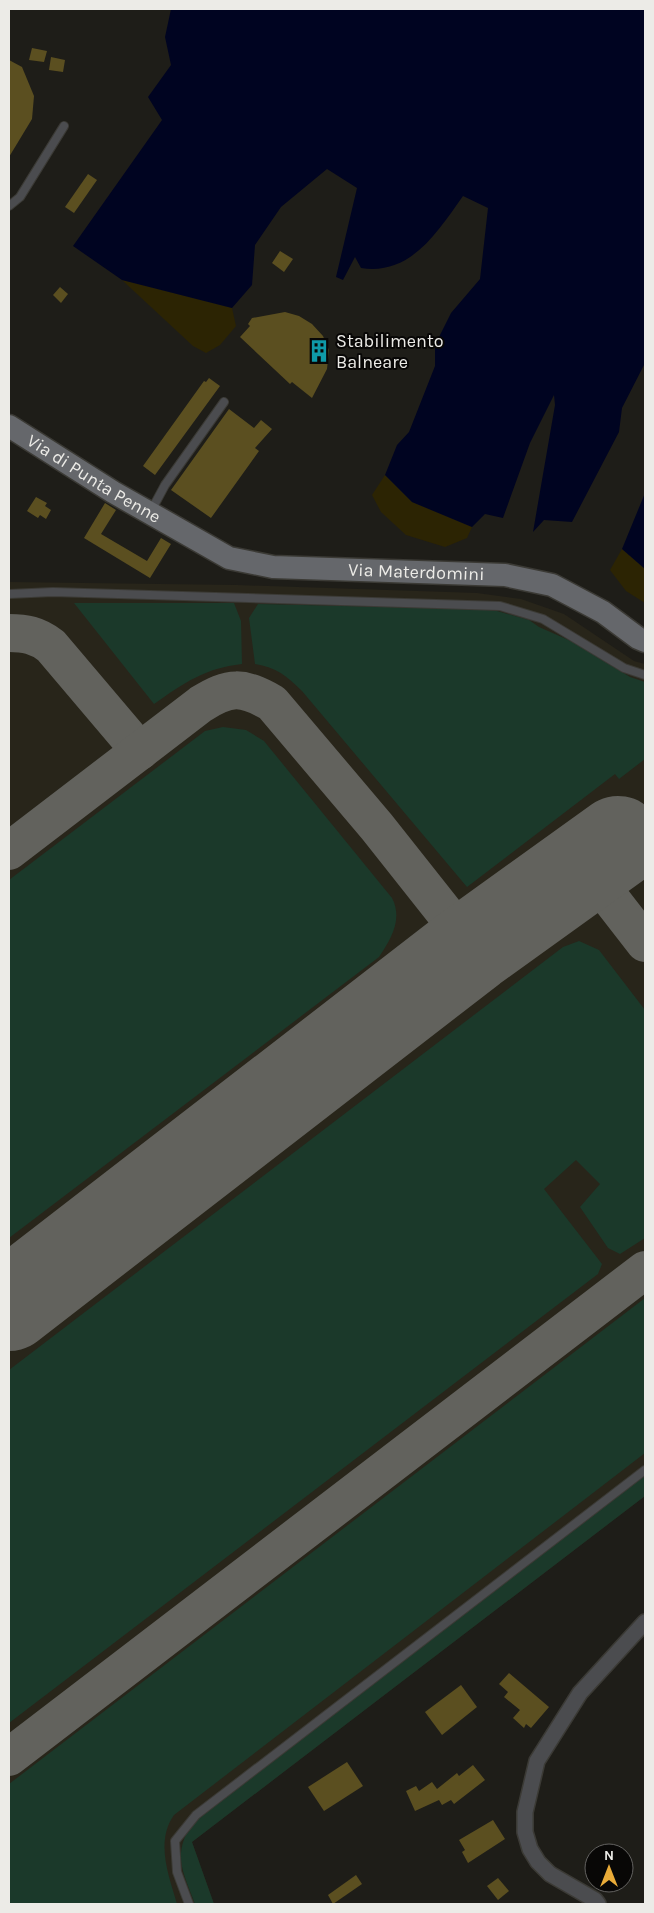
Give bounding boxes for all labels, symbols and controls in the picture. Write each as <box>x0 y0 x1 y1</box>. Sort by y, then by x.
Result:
place label: Stabilimento Balneare <box>336 330 444 373</box>
building icon: Stabilimento Balneare <box>306 338 332 364</box>
street label: Via di Punta Penne <box>23 429 165 528</box>
street label: Via Materdomini <box>348 559 485 585</box>
north arrow <box>584 1843 634 1893</box>
text: N <box>604 1847 614 1864</box>

